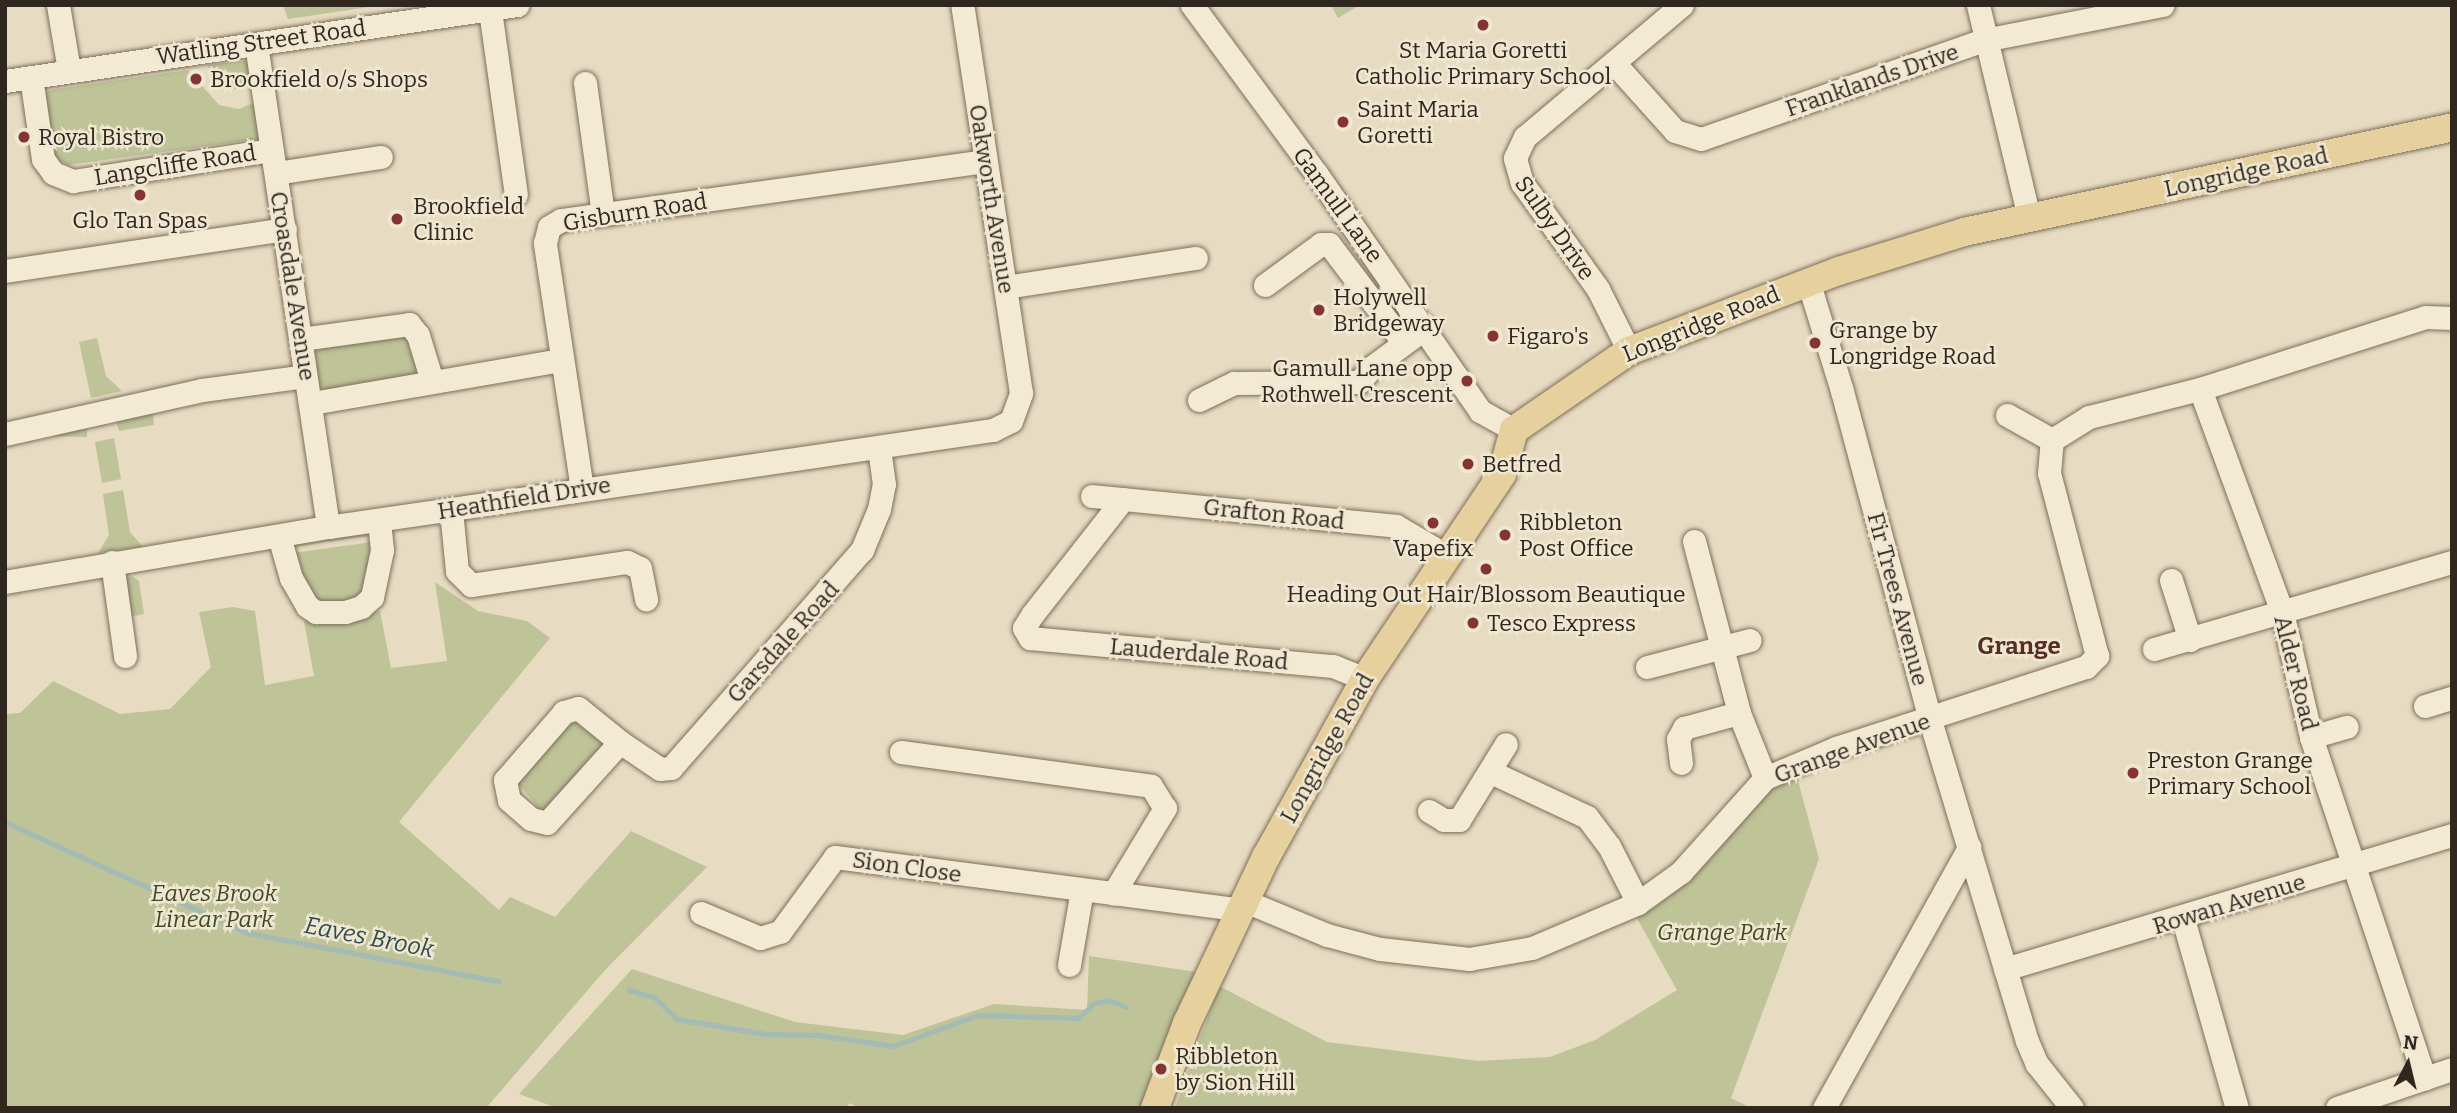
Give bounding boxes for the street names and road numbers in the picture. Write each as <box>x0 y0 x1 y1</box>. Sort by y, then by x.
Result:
street label: Watling Street Road <box>154 14 368 70</box>
street label: Franklands Drive <box>1782 37 1962 123</box>
street label: Oakworth Avenue <box>963 102 1021 296</box>
street label: Langcliffe Road <box>92 139 258 191</box>
street label: Longridge Road <box>2161 141 2331 203</box>
street label: Gamull Lane <box>1287 142 1389 268</box>
street label: Sulby Drive <box>1509 171 1601 285</box>
street label: Gisburn Road <box>561 187 709 237</box>
street label: Croasdale Avenue <box>264 189 322 383</box>
street label: Longridge Road <box>1618 280 1784 368</box>
street label: Heathfield Drive <box>436 471 612 525</box>
street label: Grafton Road <box>1202 493 1346 535</box>
street label: Fir Trees Avenue <box>1862 509 1934 689</box>
street label: Garsdale Road <box>721 576 845 708</box>
street label: Alder Road <box>2268 613 2324 733</box>
street label: Lauderdale Road <box>1109 632 1289 676</box>
street label: Longridge Road <box>1274 668 1380 828</box>
street label: Grange Avenue <box>1770 707 1934 789</box>
street label: Sion Close <box>851 846 963 888</box>
street label: Rowan Avenue <box>2149 868 2309 940</box>

